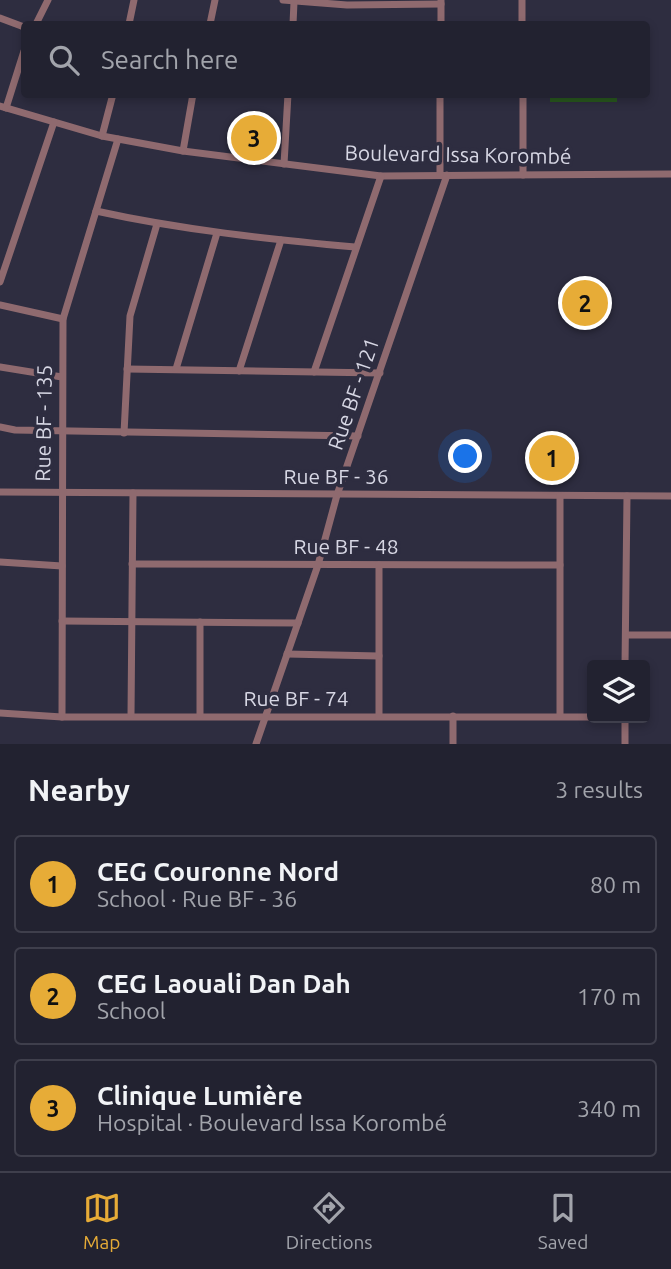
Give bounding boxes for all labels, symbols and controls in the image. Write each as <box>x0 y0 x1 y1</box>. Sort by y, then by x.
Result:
search box <box>21 21 650 98</box>
icon: search <box>45 41 83 79</box>
text: Search here <box>101 45 238 74</box>
pin: 3 <box>231 112 277 164</box>
street label: Boulevard Issa Korombé <box>344 140 572 168</box>
pin: 2 <box>562 277 608 329</box>
street label: Rue BF - 121 <box>323 334 383 453</box>
street label: Rue BF - 135 <box>30 364 56 482</box>
pin: 1 <box>529 432 575 484</box>
your location <box>448 439 482 473</box>
street label: Rue BF - 36 <box>283 464 389 488</box>
street label: Rue BF - 48 <box>293 534 399 558</box>
map controls <box>587 660 650 723</box>
button: layers <box>587 660 650 723</box>
street label: Rue BF - 74 <box>243 686 349 710</box>
text: Nearby <box>28 773 130 807</box>
text: 3 results <box>555 777 643 802</box>
text: CEG Couronne Nord <box>97 857 339 886</box>
text: 1 <box>47 872 59 897</box>
text: 80 m <box>590 872 641 897</box>
text: School · Rue BF - 36 <box>97 886 297 911</box>
text: CEG Laouali Dan Dah <box>97 969 351 998</box>
text: 2 <box>47 984 59 1009</box>
text: 170 m <box>577 984 641 1009</box>
text: School <box>97 998 166 1023</box>
text: Clinique Lumière <box>97 1081 303 1110</box>
text: 3 <box>47 1096 59 1121</box>
text: 340 m <box>577 1096 641 1121</box>
text: Hospital · Boulevard Issa Korombé <box>97 1110 447 1135</box>
tab: Map <box>83 1189 121 1253</box>
tab: Directions <box>286 1189 373 1253</box>
tab: Saved <box>538 1189 588 1253</box>

